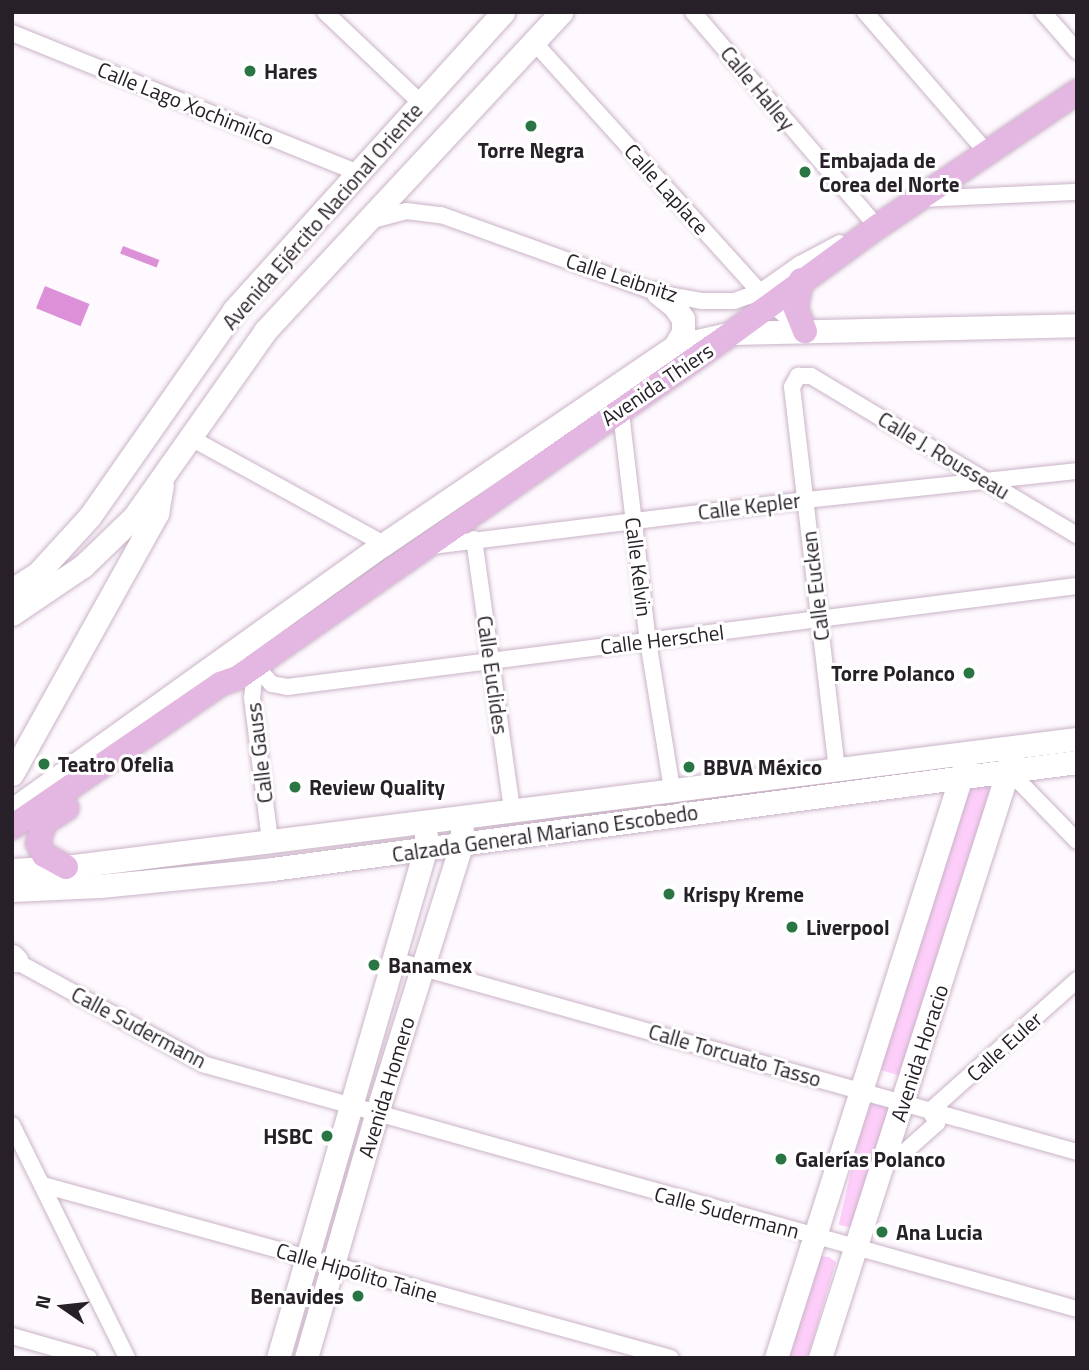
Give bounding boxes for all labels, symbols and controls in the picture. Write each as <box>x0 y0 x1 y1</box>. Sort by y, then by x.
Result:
street label: Calle Halley <box>716 41 800 135</box>
street label: Calle Lago Xochimilco <box>94 56 278 150</box>
place label: Hares <box>264 58 317 84</box>
marker: Hares <box>242 63 258 79</box>
street label: Avenida Ejército Nacional Oriente <box>217 98 427 334</box>
marker: Torre Negra <box>523 118 539 134</box>
place label: Torre Negra <box>478 137 584 163</box>
street label: Calle Laplace <box>620 138 714 240</box>
place label: Embajada de Corea del Norte <box>819 147 960 197</box>
marker: Embajada de Corea del Norte <box>797 164 813 180</box>
street label: Calle Leibnitz <box>563 247 681 307</box>
street label: Avenida Thiers <box>596 337 718 431</box>
street label: Calle J. Rousseau <box>874 406 1014 504</box>
street label: Calle Kepler <box>696 487 802 525</box>
street label: Calle Kelvin <box>620 516 658 618</box>
street label: Calle Eucken <box>796 530 834 642</box>
street label: Calle Euclides <box>472 614 514 736</box>
street label: Calle Herschel <box>599 619 725 659</box>
place label: Torre Polanco <box>831 660 955 686</box>
marker: Torre Polanco <box>961 665 977 681</box>
street label: Calle Gauss <box>240 701 278 805</box>
place label: Teatro Ofelia <box>58 751 174 777</box>
place label: BBVA México <box>703 754 822 780</box>
marker: Teatro Ofelia <box>36 756 52 772</box>
marker: BBVA México <box>681 759 697 775</box>
place label: Review Quality <box>309 774 445 800</box>
marker: Review Quality <box>287 779 303 795</box>
street label: Calzada General Mariano Escobedo <box>390 799 700 867</box>
place label: Krispy Kreme <box>683 881 804 907</box>
marker: Krispy Kreme <box>661 886 677 902</box>
place label: Liverpool <box>806 914 890 940</box>
marker: Liverpool <box>784 919 800 935</box>
place label: Banamex <box>388 952 472 978</box>
marker: Banamex <box>366 957 382 973</box>
street label: Calle Sudermann <box>67 981 211 1073</box>
street label: Avenida Horacio <box>885 981 953 1125</box>
street label: Calle Euler <box>961 1006 1047 1086</box>
street label: Avenida Homero <box>353 1013 419 1161</box>
street label: Calle Torcuato Tasso <box>646 1018 824 1092</box>
place label: HSBC <box>263 1123 313 1149</box>
marker: HSBC <box>319 1128 335 1144</box>
place label: Galerías Polanco <box>795 1146 945 1172</box>
marker: Galerías Polanco <box>773 1151 789 1167</box>
street label: Calle Sudermann <box>652 1181 802 1243</box>
place label: Ana Lucia <box>896 1219 983 1245</box>
marker: Ana Lucia <box>874 1224 890 1240</box>
street label: Calle Hipólito Taine <box>273 1237 441 1307</box>
north arrow <box>28 1272 98 1342</box>
place label: Benavides <box>250 1283 344 1309</box>
marker: Benavides <box>350 1288 366 1304</box>
text: N <box>26 1292 58 1312</box>

